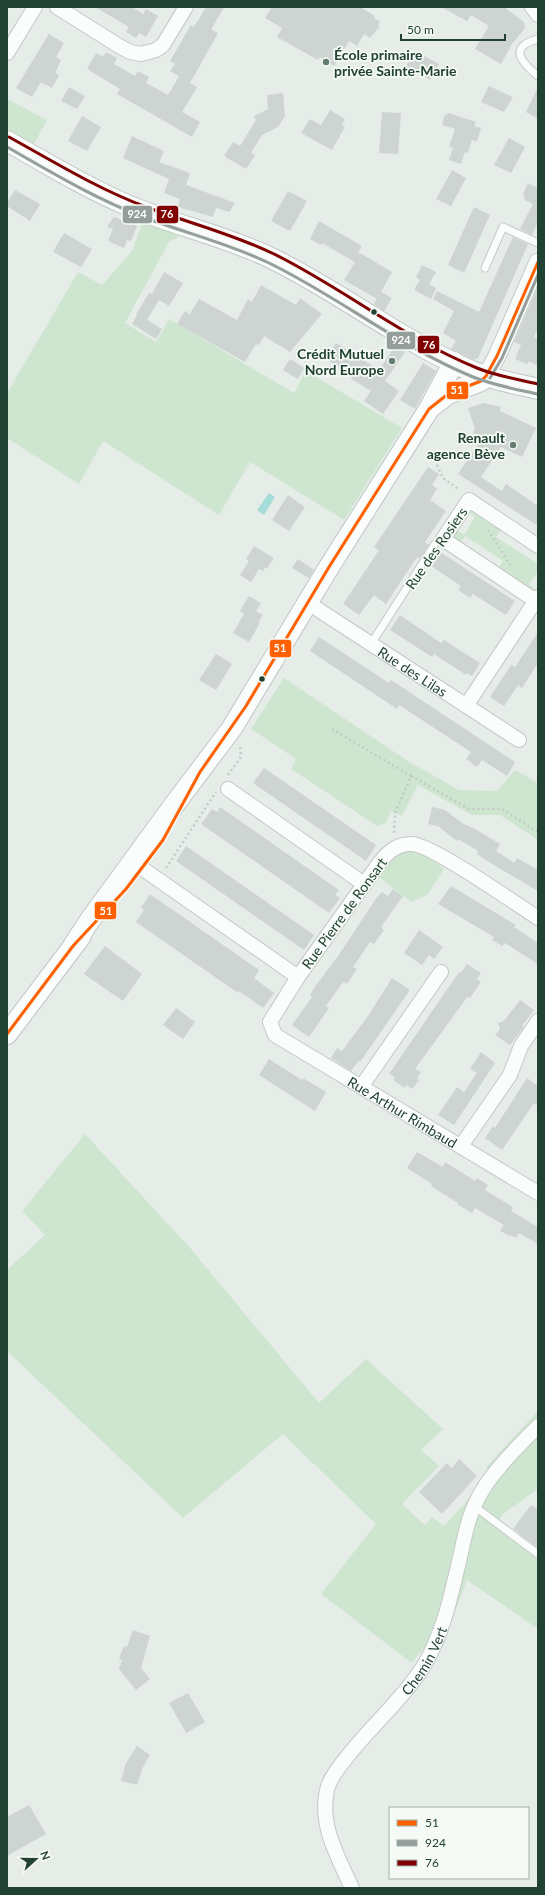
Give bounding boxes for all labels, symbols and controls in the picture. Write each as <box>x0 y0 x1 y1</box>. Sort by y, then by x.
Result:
scale bar <box>401 16 505 42</box>
text: 50 m <box>407 22 434 37</box>
place label: École primaire privée Sainte-Marie <box>334 46 457 79</box>
marker: École primaire privée Sainte-Marie <box>321 57 331 67</box>
line badge: 924 <box>122 205 153 224</box>
line badge: 76 <box>156 205 179 224</box>
text: 924 <box>127 207 147 220</box>
text: 76 <box>161 207 174 220</box>
unlabelled marker <box>369 307 379 317</box>
line badge: 924 <box>386 331 416 350</box>
text: 924 <box>391 333 411 346</box>
line badge: 76 <box>417 335 440 354</box>
text: 76 <box>423 338 436 351</box>
place label: Crédit Mutuel Nord Europe <box>297 345 385 378</box>
marker: Crédit Mutuel Nord Europe <box>387 356 397 366</box>
line badge: 51 <box>446 381 469 400</box>
text: 51 <box>451 383 463 396</box>
place label: Renault agence Bève <box>427 429 506 462</box>
marker: Renault agence Bève <box>508 440 518 450</box>
street label: Rue des Rosiers <box>401 504 471 592</box>
line badge: 51 <box>269 639 292 658</box>
text: 51 <box>274 641 286 654</box>
street label: Rue des Lilas <box>375 642 451 700</box>
unlabelled marker <box>257 674 267 684</box>
street label: Rue Pierre de Ronsart <box>298 854 390 972</box>
line badge: 51 <box>94 901 117 920</box>
text: 51 <box>100 904 112 917</box>
street label: Rue Arthur Rimbaud <box>345 1072 460 1151</box>
street label: Chemin Vert <box>397 1624 450 1698</box>
legend <box>389 1807 529 1879</box>
text: 51 <box>425 1815 439 1830</box>
text: 924 <box>425 1835 446 1850</box>
north arrow <box>16 1839 56 1879</box>
text: N <box>38 1849 53 1862</box>
text: 76 <box>425 1855 439 1870</box>

